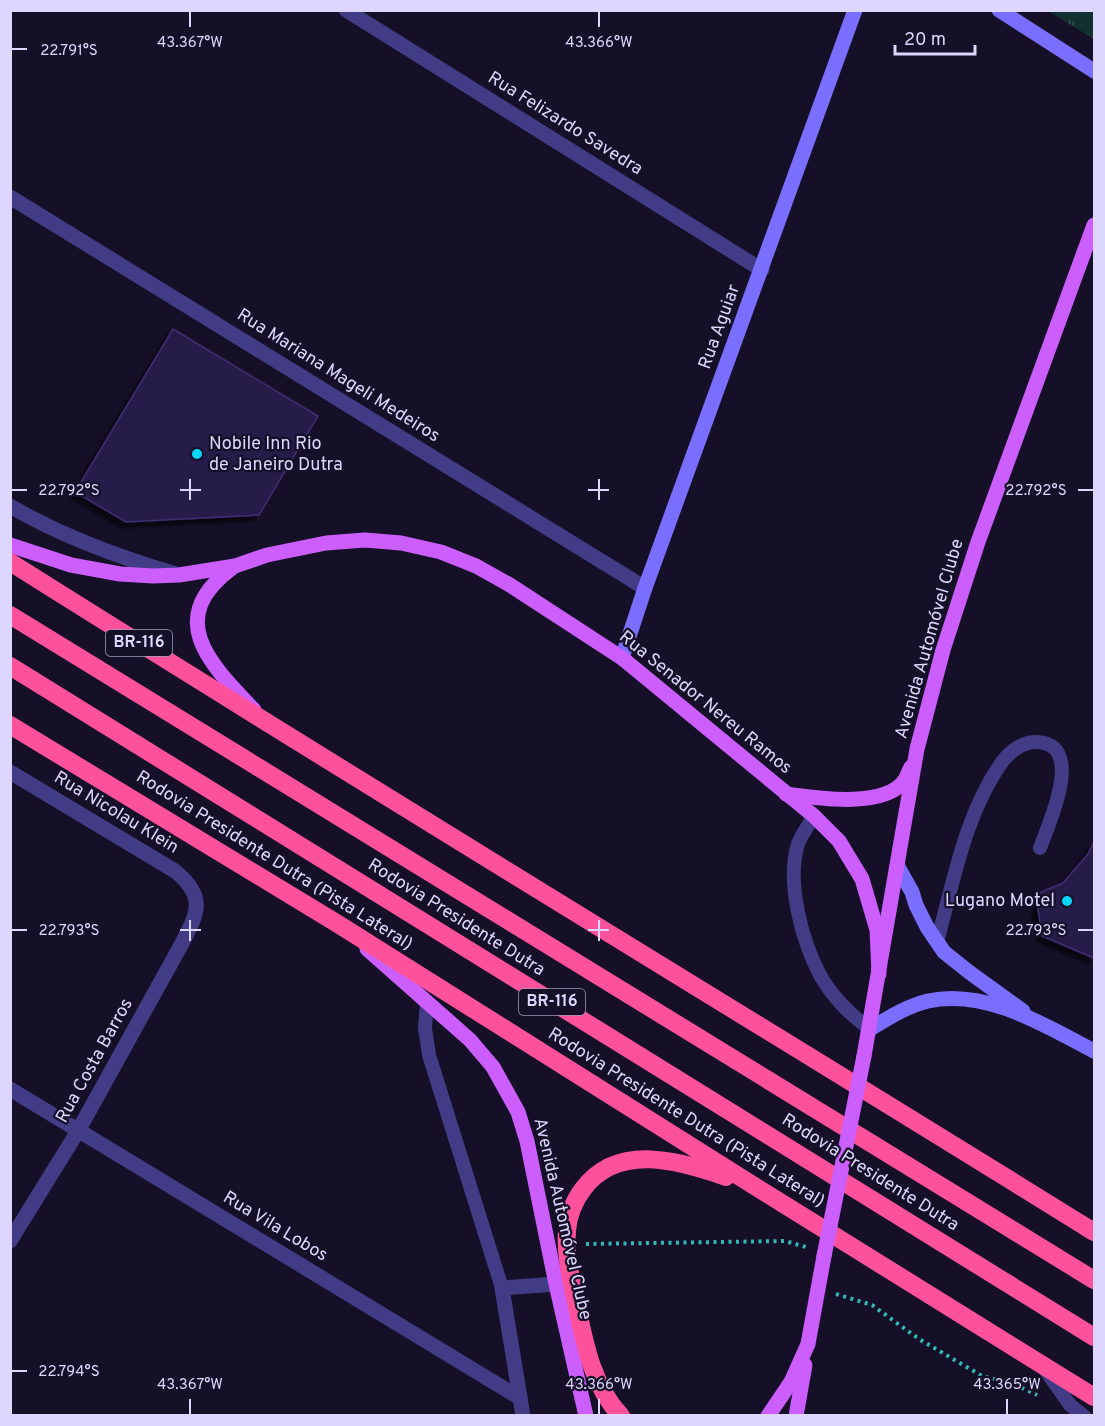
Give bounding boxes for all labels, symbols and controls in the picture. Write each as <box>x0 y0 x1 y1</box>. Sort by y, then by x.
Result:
scale bar <box>895 18 974 56</box>
text: 20 m <box>904 29 946 52</box>
text: 43.367°W <box>157 34 223 53</box>
text: 43.366°W <box>565 34 633 53</box>
text: 22.791°S <box>40 42 98 61</box>
street label: Rua Felizardo Savedra <box>483 67 647 181</box>
street label: Rua Aguiar <box>694 281 746 373</box>
street label: Rua Mariana Mageli Medeiros <box>232 304 444 448</box>
place label: Nobile Inn Rio de Janeiro Dutra <box>209 433 343 477</box>
marker: Nobile Inn Rio de Janeiro Dutra <box>190 447 204 461</box>
text: 22.792°S <box>38 482 100 501</box>
text: 22.792°S <box>1005 482 1067 501</box>
street label: Avenida Automóvel Clube <box>890 536 970 742</box>
street label: Rua Senador Nereu Ramos <box>614 626 796 780</box>
road number: BR-116 <box>106 630 172 656</box>
street label: Rodovia Presidente Dutra (Pista Lateral) <box>131 766 417 956</box>
street label: Rua Nicolau Klein <box>49 767 183 859</box>
street label: Rodovia Presidente Dutra <box>363 854 549 982</box>
place label: Lugano Motel <box>945 890 1055 913</box>
marker: Lugano Motel <box>1060 894 1074 908</box>
text: 22.793°S <box>38 922 100 941</box>
text: 22.793°S <box>1005 922 1067 941</box>
road number: BR-116 <box>519 989 585 1015</box>
street label: Rua Costa Barros <box>51 995 139 1127</box>
street label: Rodovia Presidente Dutra (Pista Lateral) <box>543 1023 829 1213</box>
street label: Rodovia Presidente Dutra <box>777 1109 963 1237</box>
street label: Avenida Automóvel Clube <box>528 1116 596 1322</box>
street label: Rua Vila Lobos <box>218 1187 332 1267</box>
text: 22.794°S <box>38 1363 100 1382</box>
text: 43.367°W <box>157 1376 223 1395</box>
text: 43.366°W <box>565 1376 633 1395</box>
text: 43.365°W <box>973 1376 1041 1395</box>

